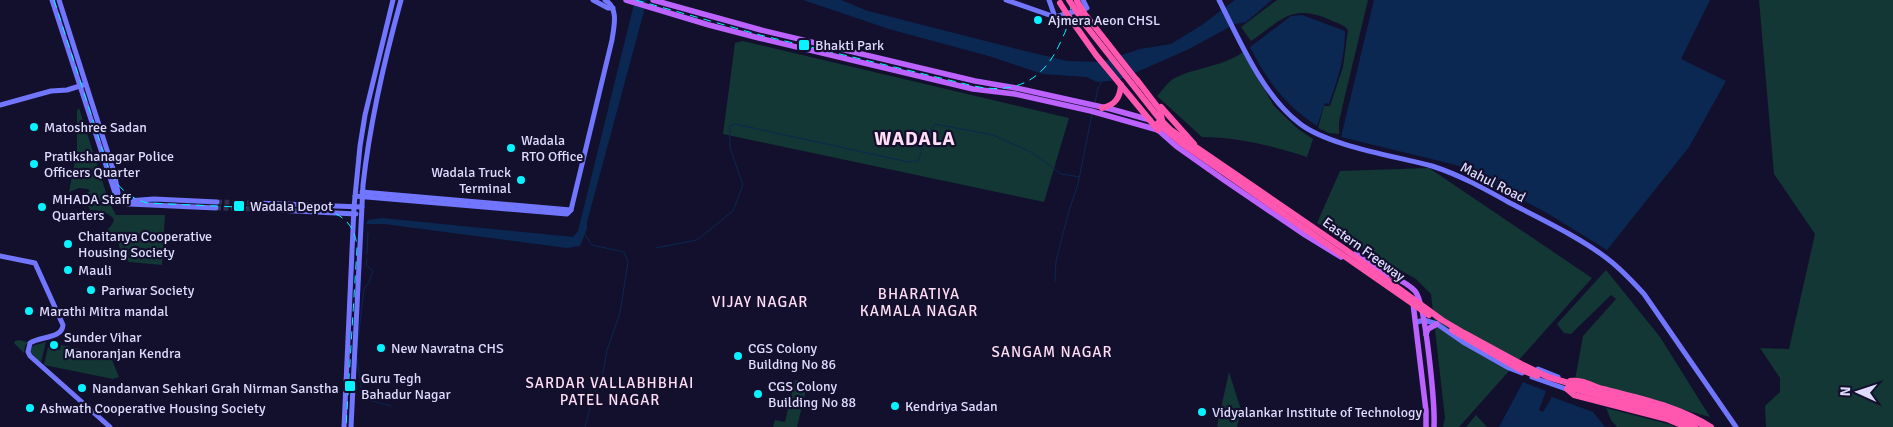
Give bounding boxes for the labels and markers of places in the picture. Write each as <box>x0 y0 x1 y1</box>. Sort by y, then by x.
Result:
place label: Ajmera Aeon CHSL <box>1048 12 1160 29</box>
marker: Ajmera Aeon CHSL <box>1032 14 1044 26</box>
place label: Bhakti Park <box>815 37 884 54</box>
marker: Bhakti Park <box>797 38 811 52</box>
place label: Matoshree Sadan <box>44 119 147 136</box>
marker: Matoshree Sadan <box>28 121 40 133</box>
place label: Wadala RTO Office <box>521 132 583 165</box>
marker: Wadala RTO Office <box>505 142 517 154</box>
place label: Pratikshanagar Police Officers Quarter <box>44 148 174 181</box>
marker: Pratikshanagar Police Officers Quarter <box>28 158 40 170</box>
place label: Wadala Truck Terminal <box>431 164 511 197</box>
marker: Wadala Truck Terminal <box>515 174 527 186</box>
place label: MHADA Staff Quarters <box>52 191 132 224</box>
place label: Wadala Depot <box>250 198 333 215</box>
marker: Wadala Depot <box>232 199 246 213</box>
marker: MHADA Staff Quarters <box>36 201 48 213</box>
place label: Chaitanya Cooperative Housing Society <box>78 228 212 261</box>
marker: Chaitanya Cooperative Housing Society <box>62 238 74 250</box>
place label: Mauli <box>78 262 112 279</box>
marker: Mauli <box>62 264 74 276</box>
place label: Pariwar Society <box>101 282 195 299</box>
marker: Pariwar Society <box>85 284 97 296</box>
place label: Marathi Mitra mandal <box>39 303 168 320</box>
marker: Marathi Mitra mandal <box>23 305 35 317</box>
place label: Sunder Vihar Manoranjan Kendra <box>64 329 181 362</box>
marker: Sunder Vihar Manoranjan Kendra <box>48 339 60 351</box>
place label: New Navratna CHS <box>391 340 504 357</box>
place label: CGS Colony Building No 86 <box>748 340 836 373</box>
marker: New Navratna CHS <box>375 342 387 354</box>
marker: CGS Colony Building No 86 <box>732 350 744 362</box>
place label: Guru Tegh Bahadur Nagar <box>361 370 452 403</box>
place label: CGS Colony Building No 88 <box>768 378 856 411</box>
marker: Guru Tegh Bahadur Nagar <box>343 379 357 393</box>
place label: Nandanvan Sehkari Grah Nirman Sanstha <box>92 380 339 397</box>
marker: Nandanvan Sehkari Grah Nirman Sanstha <box>76 382 88 394</box>
marker: CGS Colony Building No 88 <box>752 388 764 400</box>
place label: Kendriya Sadan <box>905 398 998 415</box>
place label: Ashwath Cooperative Housing Society <box>40 400 266 417</box>
marker: Kendriya Sadan <box>889 400 901 412</box>
marker: Ashwath Cooperative Housing Society <box>24 402 36 414</box>
place label: Vidyalankar Institute of Technology <box>1212 404 1422 421</box>
marker: Vidyalankar Institute of Technology <box>1196 406 1208 418</box>

